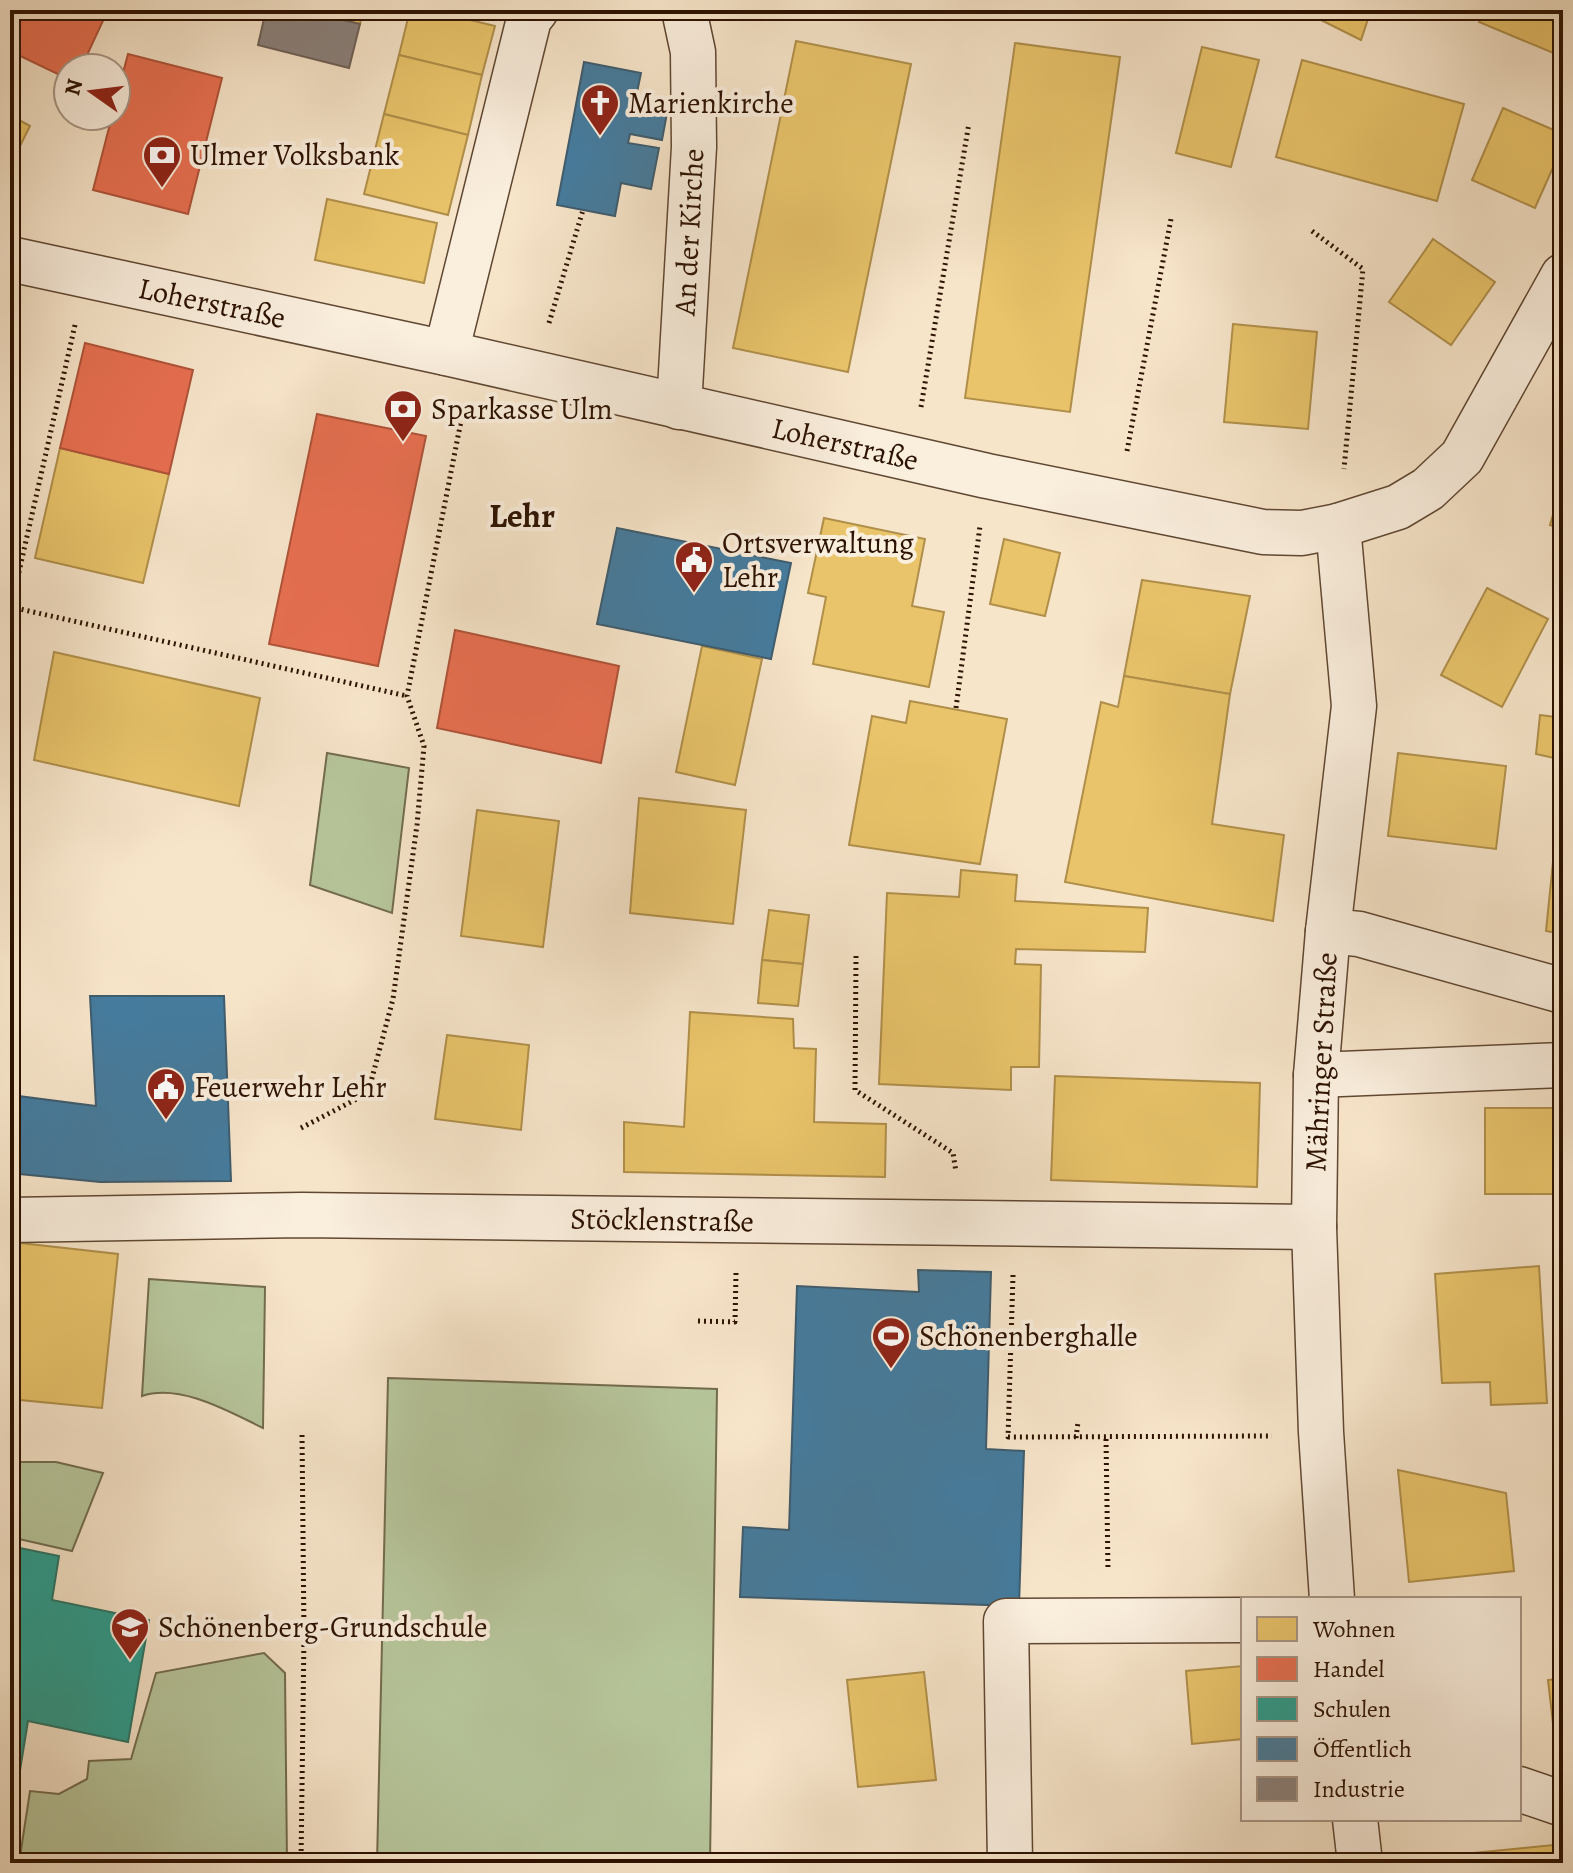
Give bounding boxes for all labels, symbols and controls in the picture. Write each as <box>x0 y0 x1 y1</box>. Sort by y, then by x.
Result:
north arrow <box>52 52 132 132</box>
text: N <box>57 76 90 99</box>
church icon: Marienkirche <box>579 82 621 137</box>
place label: Marienkirche <box>628 83 794 123</box>
bank icon: Ulmer Volksbank <box>141 134 183 189</box>
place label: Ulmer Volksbank <box>190 135 400 175</box>
street label: An der Kirche <box>665 148 713 317</box>
street label: Loherstraße <box>135 268 289 338</box>
bank icon: Sparkasse Ulm <box>382 388 424 443</box>
place label: Sparkasse Ulm <box>431 389 613 429</box>
street label: Loherstraße <box>768 408 922 480</box>
district label: Lehr <box>489 492 555 539</box>
place label: Ortsverwaltung Lehr <box>722 523 914 597</box>
public building icon: Ortsverwaltung Lehr <box>673 539 715 594</box>
street label: Mähringer Straße <box>1295 951 1347 1173</box>
public building icon: Feuerwehr Lehr <box>145 1066 187 1121</box>
place label: Feuerwehr Lehr <box>194 1067 387 1107</box>
street label: Stöcklenstraße <box>570 1198 754 1242</box>
sports icon: Schönenberghalle <box>870 1315 912 1370</box>
place label: Schönenberghalle <box>919 1316 1138 1356</box>
legend <box>1241 1597 1521 1821</box>
school or university icon: Schönenberg-Grundschule <box>109 1606 151 1661</box>
place label: Schönenberg-Grundschule <box>158 1607 487 1647</box>
text: Wohnen <box>1312 1613 1395 1645</box>
text: Handel <box>1313 1653 1385 1685</box>
text: Schulen <box>1313 1693 1391 1725</box>
text: Öffentlich <box>1313 1733 1412 1765</box>
text: Industrie <box>1313 1773 1405 1805</box>

